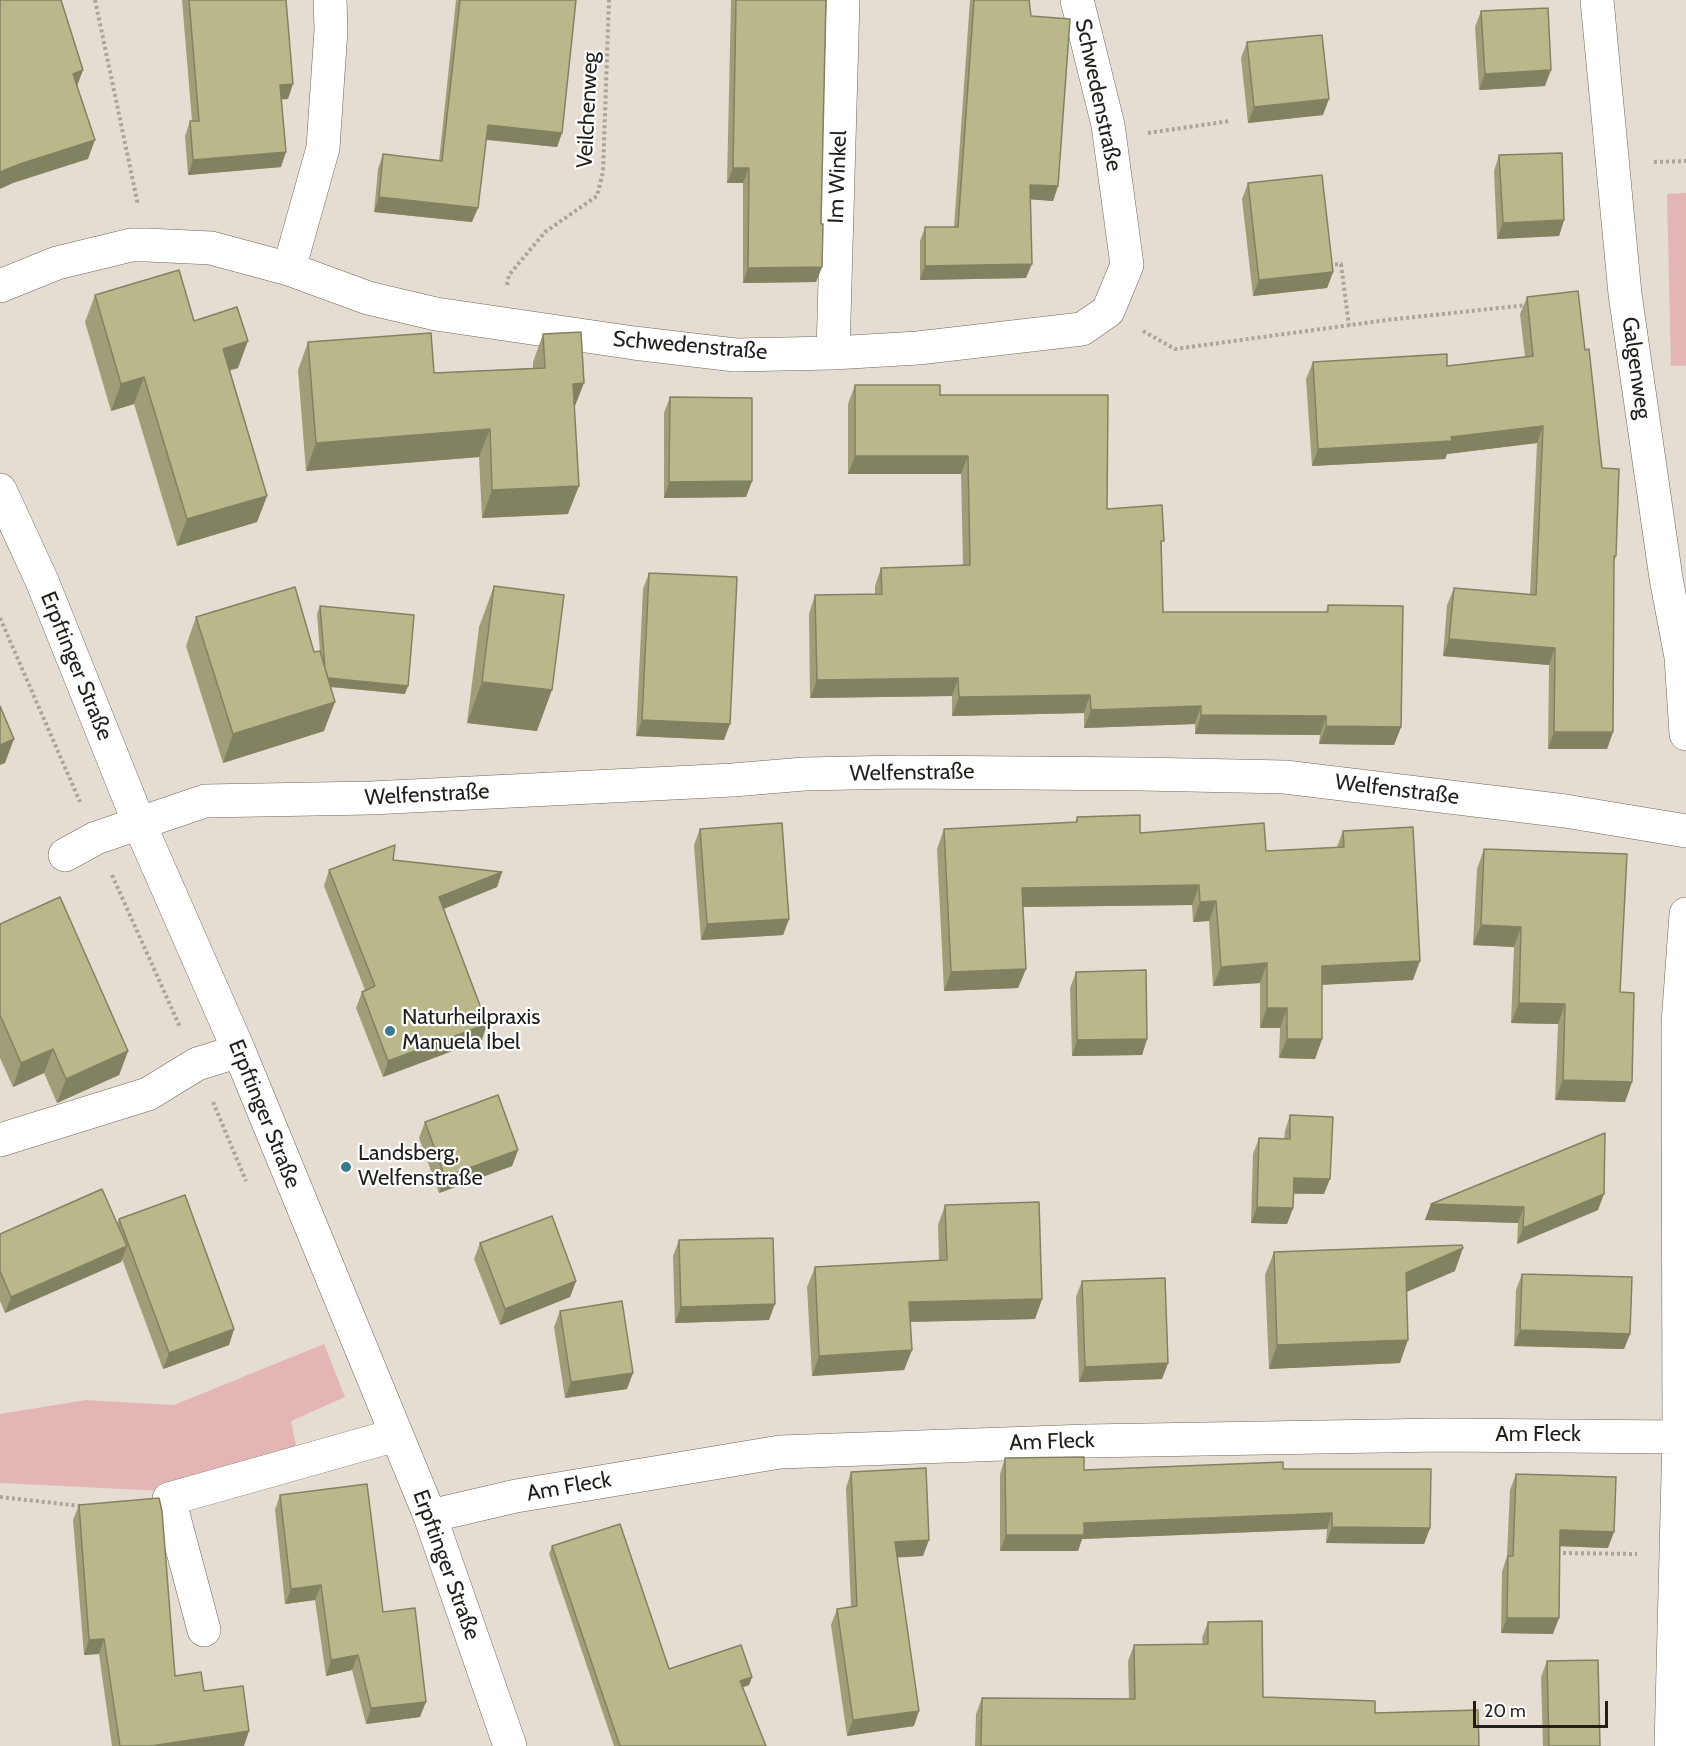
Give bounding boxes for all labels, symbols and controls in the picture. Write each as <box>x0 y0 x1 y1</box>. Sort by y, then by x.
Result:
street label: Schwedenstraße <box>1069 16 1127 174</box>
street label: Veilchenweg <box>572 51 604 169</box>
street label: Im Winkel <box>823 130 853 224</box>
street label: Galgenweg <box>1616 315 1656 421</box>
street label: Schwedenstraße <box>612 326 768 366</box>
street label: Erpftinger Straße <box>34 588 118 744</box>
street label: Welfenstraße <box>849 759 975 787</box>
street label: Welfenstraße <box>1333 769 1461 811</box>
street label: Welfenstraße <box>364 779 490 811</box>
place label: Naturheilpraxis Manuela Ibel <box>402 1005 540 1056</box>
marker: Naturheilpraxis Manuela Ibel <box>383 1024 397 1038</box>
street label: Erpftinger Straße <box>222 1036 306 1192</box>
place label: Landsberg, Welfenstraße <box>358 1141 483 1192</box>
marker: Landsberg, Welfenstraße <box>339 1160 353 1174</box>
street label: Am Fleck <box>1495 1422 1581 1448</box>
street label: Am Fleck <box>1009 1427 1095 1457</box>
street label: Am Fleck <box>525 1467 613 1507</box>
street label: Erpftinger Straße <box>407 1486 485 1644</box>
scale bar <box>1476 1689 1611 1727</box>
text: 20 m <box>1484 1700 1526 1722</box>

